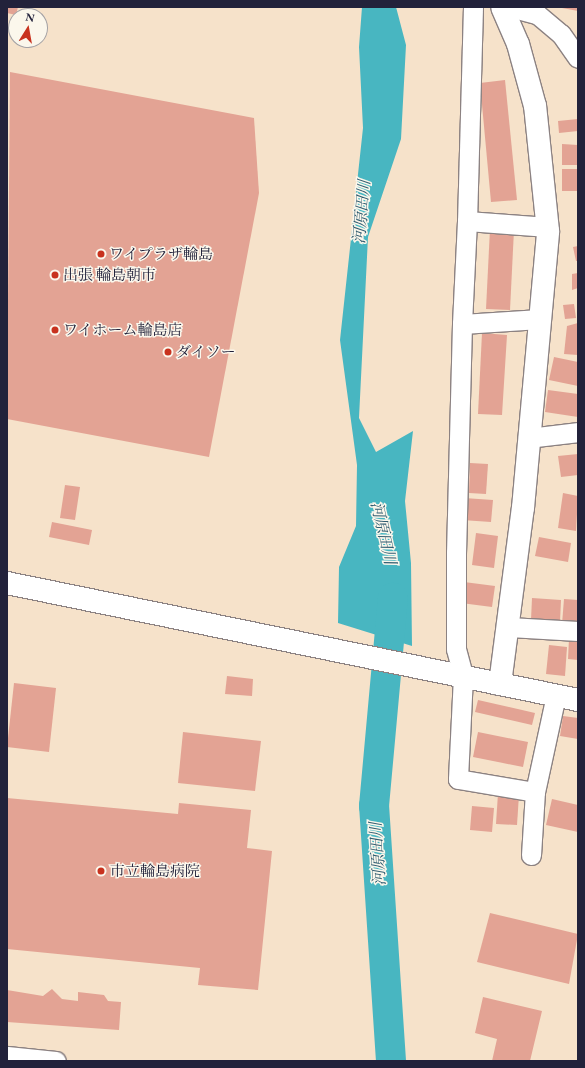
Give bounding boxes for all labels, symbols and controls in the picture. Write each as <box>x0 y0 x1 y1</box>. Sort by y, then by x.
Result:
north arrow <box>8 8 48 48</box>
text: N <box>24 9 36 25</box>
water label: 河原田川 <box>350 179 374 245</box>
place label: ワイプラザ輪島 <box>109 245 214 263</box>
marker: ワイプラザ輪島 <box>96 249 106 259</box>
place label: 出張 輪島朝市 <box>63 266 156 284</box>
marker: 出張 輪島朝市 <box>50 270 60 280</box>
place label: ワイホーム輪島店 <box>63 321 183 339</box>
marker: ワイホーム輪島店 <box>50 325 60 335</box>
place label: ダイソー <box>176 343 236 361</box>
marker: ダイソー <box>163 347 173 357</box>
water label: 河原田川 <box>366 500 400 566</box>
water label: 河原田川 <box>366 821 390 887</box>
place label: 市立輪島病院 <box>110 862 200 880</box>
marker: 市立輪島病院 <box>95 865 107 877</box>

